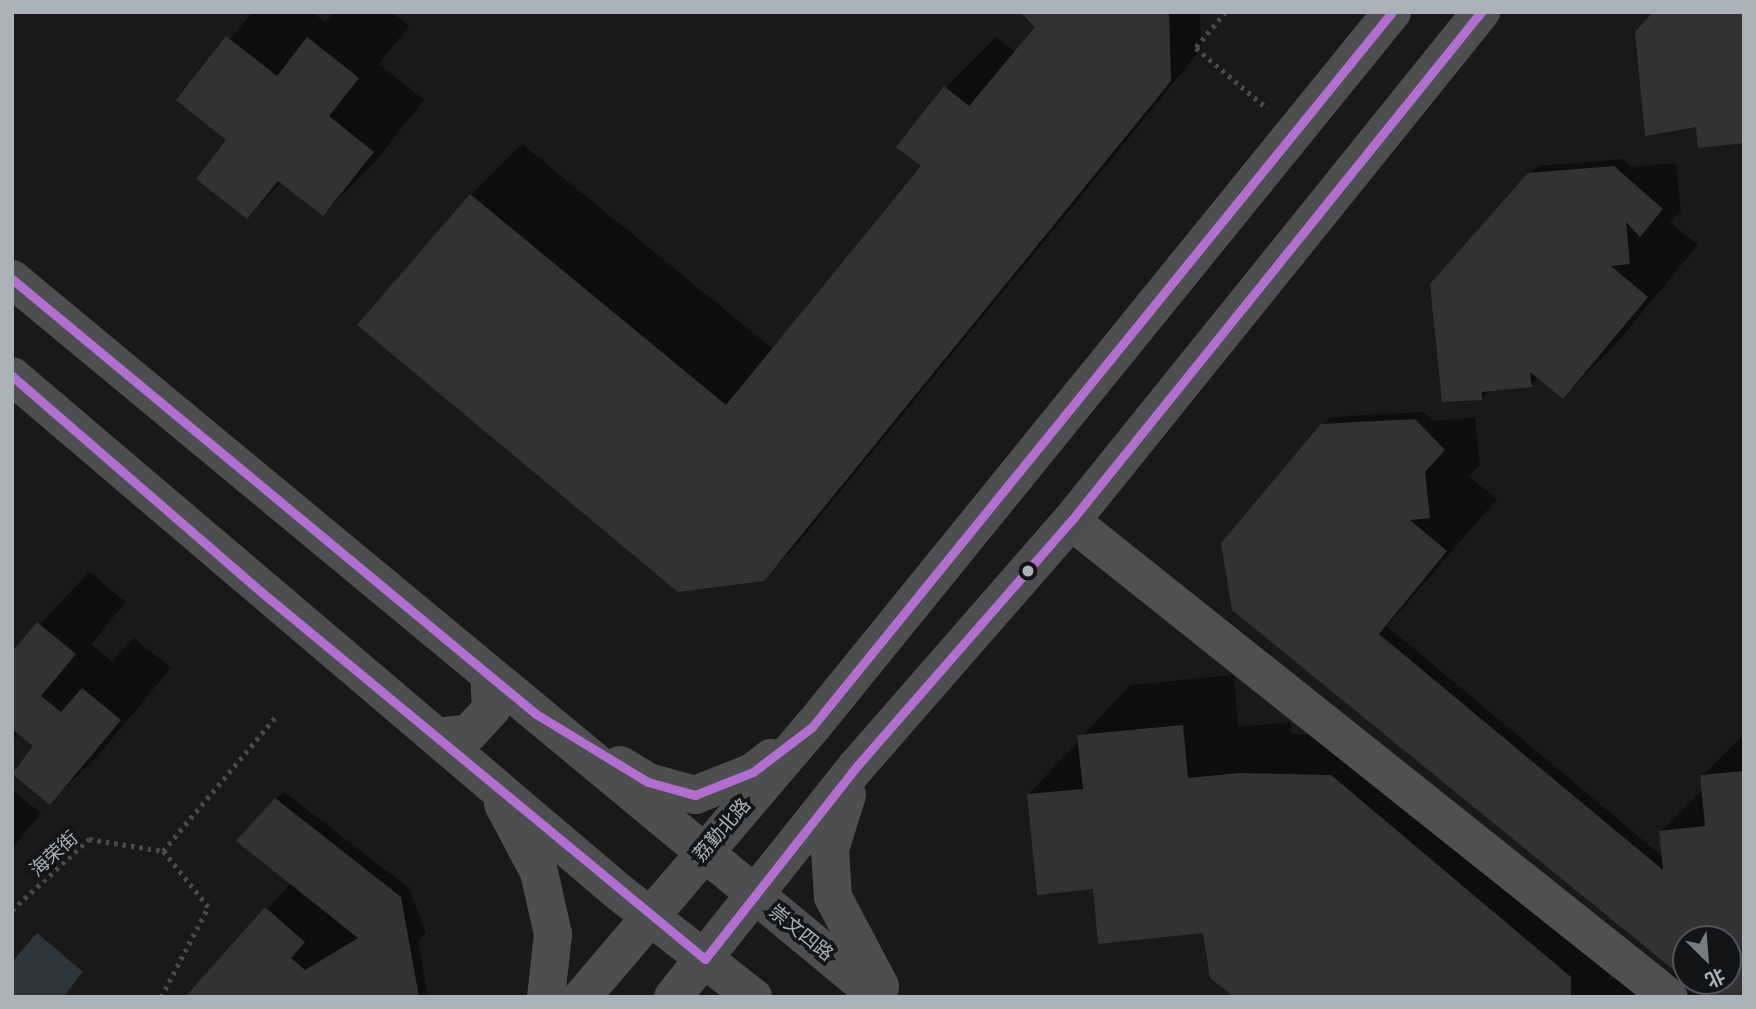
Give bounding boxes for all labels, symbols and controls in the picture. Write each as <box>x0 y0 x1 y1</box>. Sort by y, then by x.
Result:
unlabelled marker <box>1021 564 1035 578</box>
street label: 荔勤北路 <box>688 794 756 866</box>
street label: 海荣街 <box>25 826 83 882</box>
street label: 崇文四路 <box>764 900 838 966</box>
north arrow <box>1672 925 1742 995</box>
text: 北 <box>1702 963 1729 992</box>

